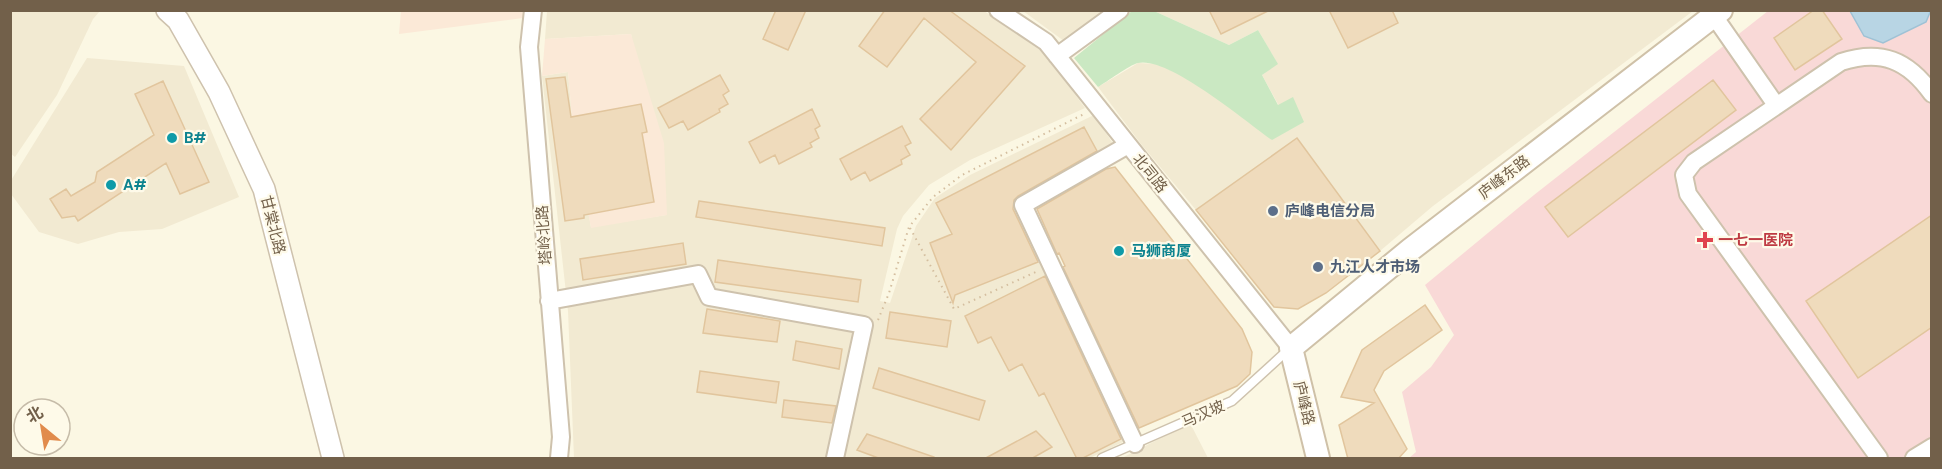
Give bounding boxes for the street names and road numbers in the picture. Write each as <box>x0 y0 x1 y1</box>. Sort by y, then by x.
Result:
street label: 北司路 <box>1128 149 1172 197</box>
street label: 庐峰东路 <box>1474 151 1534 203</box>
street label: 甘棠北路 <box>256 193 290 257</box>
street label: 塔岭北路 <box>532 204 556 266</box>
street label: 庐峰路 <box>1289 379 1319 427</box>
street label: 马汉坡 <box>1178 396 1228 432</box>

